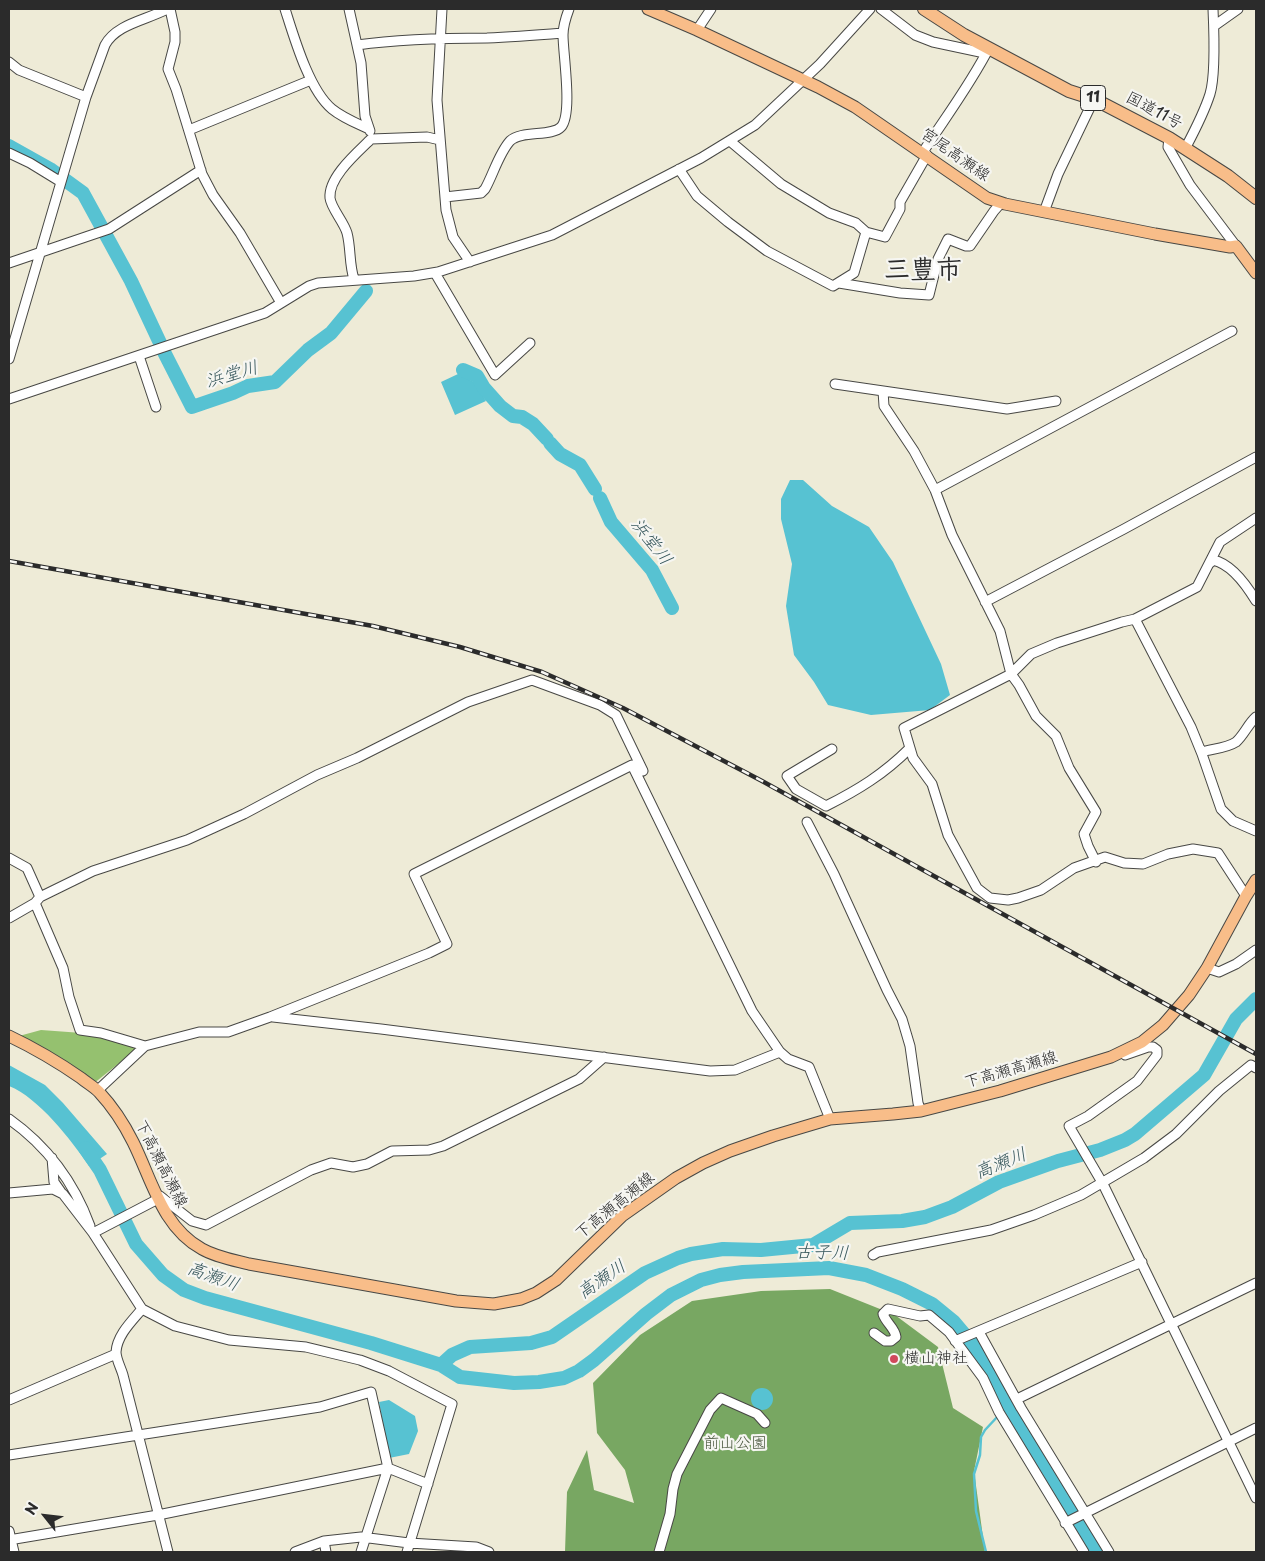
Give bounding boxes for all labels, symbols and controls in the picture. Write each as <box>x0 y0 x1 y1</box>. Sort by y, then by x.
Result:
road number: 11 <box>1080 86 1106 110</box>
street label: 国道11号 <box>1122 88 1186 134</box>
street label: 宮尾高瀬線 <box>917 124 993 186</box>
district label: 三豊市 <box>884 255 962 287</box>
water label: 浜堂川 <box>203 357 261 393</box>
water label: 浜堂川 <box>626 514 676 570</box>
street label: 下高瀬高瀬線 <box>962 1048 1060 1092</box>
street label: 下高瀬高瀬線 <box>131 1117 191 1211</box>
water label: 高瀬川 <box>972 1144 1030 1184</box>
street label: 下高瀬高瀬線 <box>572 1168 658 1244</box>
water label: 古子川 <box>795 1241 849 1265</box>
water label: 高瀬川 <box>574 1256 630 1304</box>
water label: 高瀬川 <box>184 1258 242 1296</box>
place label: 横山神社 <box>904 1349 968 1369</box>
marker: 横山神社 <box>888 1353 900 1365</box>
park label: 前山公園 <box>703 1434 767 1454</box>
north arrow <box>20 1491 70 1541</box>
text: N <box>20 1499 43 1518</box>

